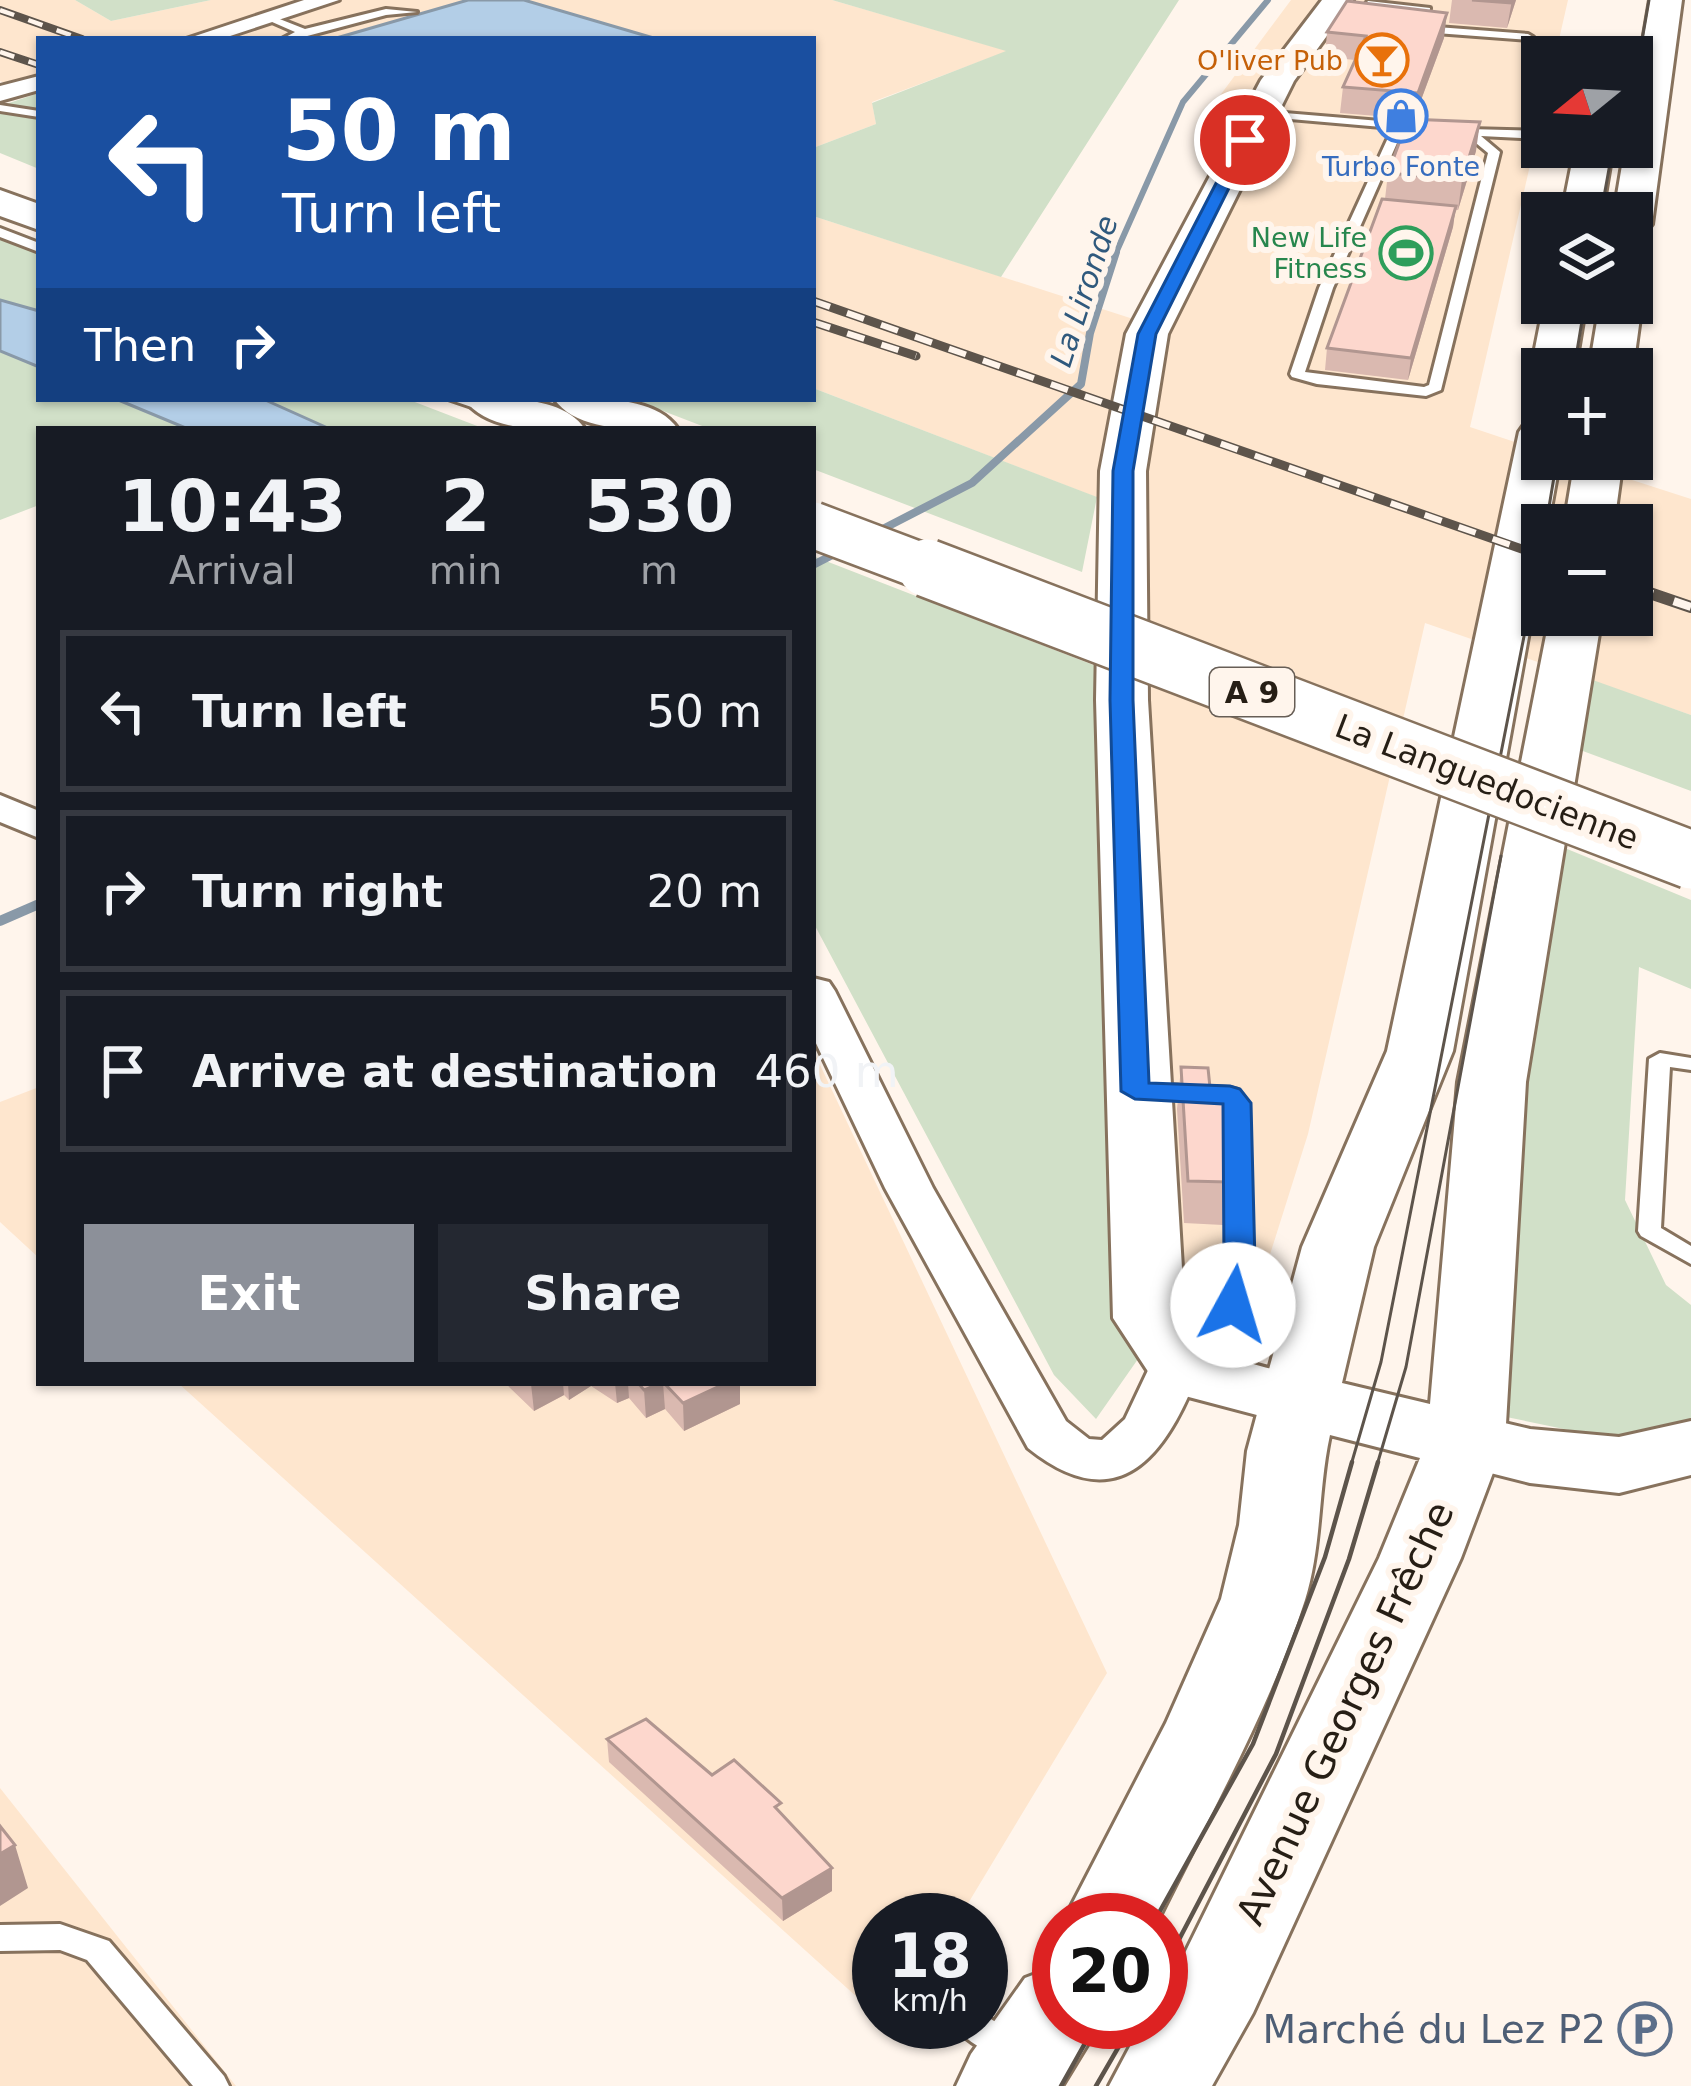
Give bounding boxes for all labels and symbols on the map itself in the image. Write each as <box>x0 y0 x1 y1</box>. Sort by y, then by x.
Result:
bar icon: O'liver Pub <box>1354 32 1410 88</box>
north arrow <box>1521 36 1653 168</box>
place label: O'liver Pub <box>1197 45 1343 76</box>
shop icon: Turbo Fonte <box>1373 88 1429 144</box>
pin <box>1194 89 1296 191</box>
place label: Turbo Fonte <box>1321 151 1480 182</box>
water label: La Lironde <box>1043 211 1125 371</box>
place label: New Life Fitness <box>1251 222 1367 284</box>
sports icon: New Life Fitness <box>1378 225 1434 281</box>
road number: A 9 <box>1210 668 1294 716</box>
street label: La Languedocienne <box>1330 706 1644 858</box>
position arrow <box>1170 1242 1296 1368</box>
street label: Avenue Georges Frêche <box>1227 1495 1463 1931</box>
speed limit sign: 20 <box>1032 1893 1188 2049</box>
parking icon: Marché du Lez P2 <box>1617 2001 1673 2057</box>
place label: Marché du Lez P2 <box>1263 2007 1606 2052</box>

